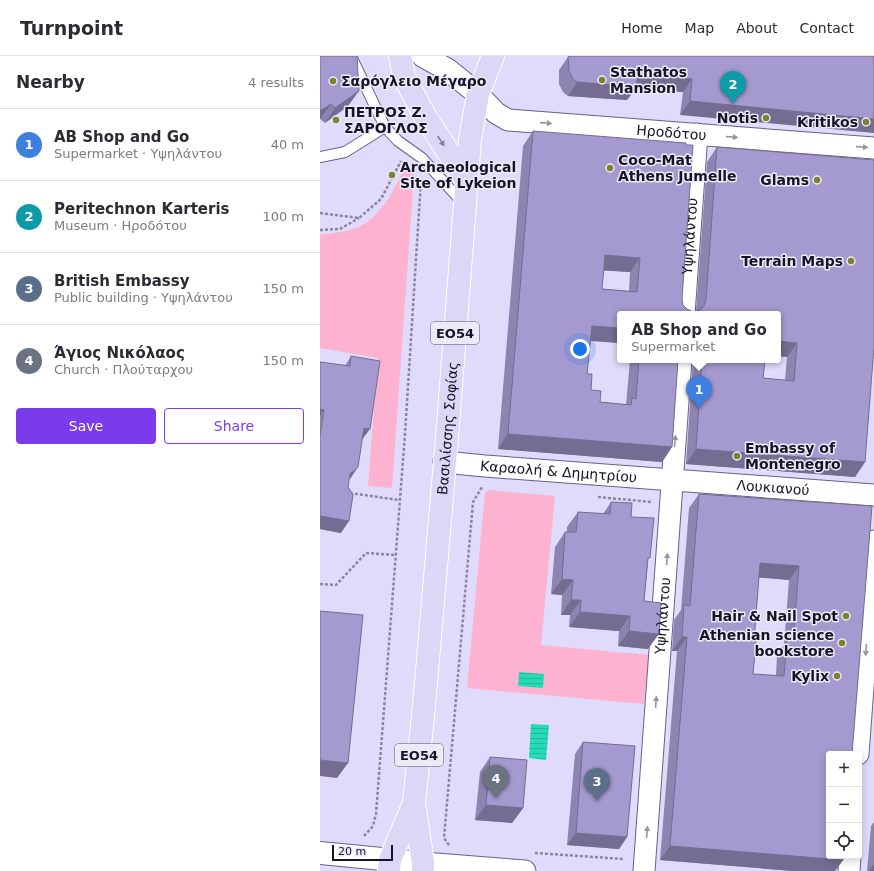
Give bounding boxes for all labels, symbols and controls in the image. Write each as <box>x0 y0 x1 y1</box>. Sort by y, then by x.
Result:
text: Turnpoint <box>20 17 123 39</box>
text: Home <box>621 20 663 36</box>
text: Map <box>685 20 714 36</box>
text: About <box>736 20 778 36</box>
text: Contact <box>800 20 854 36</box>
place label: Stathatos Mansion <box>610 64 687 96</box>
pin: 2 <box>720 71 746 104</box>
text: Nearby <box>16 72 85 92</box>
place label: Σαρόγλειο Μέγαρο <box>341 73 487 89</box>
text: 4 results <box>248 75 304 90</box>
marker: Stathatos Mansion <box>597 75 607 85</box>
marker: Σαρόγλειο Μέγαρο <box>328 76 338 86</box>
place label: ΠΕΤΡΟΣ Ζ. ΣΑΡΟΓΛΟΣ <box>344 104 428 136</box>
place label: Notis <box>717 110 758 126</box>
marker: Notis <box>761 113 771 123</box>
place label: Kritikos <box>797 114 858 130</box>
marker: ΠΕΤΡΟΣ Ζ. ΣΑΡΟΓΛΟΣ <box>331 115 341 125</box>
marker: Kritikos <box>861 117 871 127</box>
one-way arrow <box>540 119 552 126</box>
street label: Ηροδότου <box>636 122 707 143</box>
text: AB Shop and Go <box>54 128 189 146</box>
one-way arrow <box>726 134 738 140</box>
one-way arrow <box>437 135 445 146</box>
text: 1 <box>24 137 34 152</box>
text: 40 m <box>271 137 304 152</box>
one-way arrow <box>856 143 868 150</box>
text: Supermarket · Υψηλάντου <box>54 146 222 161</box>
place label: Coco-Mat Athens Jumelle <box>618 152 737 184</box>
place label: Archaeological Site of Lykeion <box>400 159 516 191</box>
marker: Coco-Mat Athens Jumelle <box>605 163 615 173</box>
marker: Archaeological Site of Lykeion <box>387 170 397 180</box>
place label: Glams <box>760 172 809 188</box>
marker: Glams <box>812 175 822 185</box>
street label: Υψηλάντου <box>679 197 700 276</box>
text: Peritechnon Karteris <box>54 200 229 218</box>
text: 2 <box>24 209 34 224</box>
text: 100 m <box>262 209 304 224</box>
text: Museum · Ηροδότου <box>54 218 187 233</box>
place label: Terrain Maps <box>741 253 843 269</box>
marker: Terrain Maps <box>846 256 856 266</box>
text: British Embassy <box>54 272 189 290</box>
text: 3 <box>24 281 34 296</box>
text: 150 m <box>262 281 304 296</box>
text: Public building · Υψηλάντου <box>54 290 233 305</box>
popup <box>617 311 781 363</box>
text: AB Shop and Go <box>631 321 767 339</box>
road number: ΕΟ54 <box>431 322 479 344</box>
your location <box>570 339 590 359</box>
text: Supermarket <box>631 339 715 354</box>
text: Άγιος Νικόλαος <box>54 344 185 362</box>
text: 4 <box>24 353 34 368</box>
text: 150 m <box>262 353 304 368</box>
street label: Βασιλίσσης Σοφίας <box>434 361 461 495</box>
text: Church · Πλούταρχου <box>54 362 193 377</box>
pin: 1 <box>686 376 712 409</box>
button: Save <box>16 408 156 444</box>
button: Share <box>164 408 304 444</box>
one-way arrow <box>671 435 678 447</box>
place label: Embassy of Montenegro <box>745 440 841 472</box>
marker: Embassy of Montenegro <box>732 451 742 461</box>
street label: Καραολή & Δημητρίου <box>479 458 638 485</box>
street label: Λουκιανού <box>736 477 810 498</box>
one-way arrow <box>663 553 670 565</box>
street label: Υψηλάντου <box>652 577 673 656</box>
place label: Hair & Nail Spot <box>711 608 838 624</box>
marker: Hair & Nail Spot <box>841 611 851 621</box>
place label: Athenian science bookstore <box>699 627 834 659</box>
marker: Athenian science bookstore <box>837 638 847 648</box>
one-way arrow <box>862 644 869 656</box>
place label: Kylix <box>791 668 829 684</box>
marker: Kylix <box>832 671 842 681</box>
one-way arrow <box>653 696 660 708</box>
road number: ΕΟ54 <box>395 744 443 766</box>
map controls <box>826 751 862 859</box>
button: + <box>826 751 862 787</box>
pin: 4 <box>483 765 509 798</box>
pin: 3 <box>584 768 610 801</box>
button: − <box>826 787 862 823</box>
button: locate <box>826 823 862 859</box>
one-way arrow <box>643 826 650 838</box>
scale bar <box>332 843 393 862</box>
text: 20 m <box>338 845 366 858</box>

